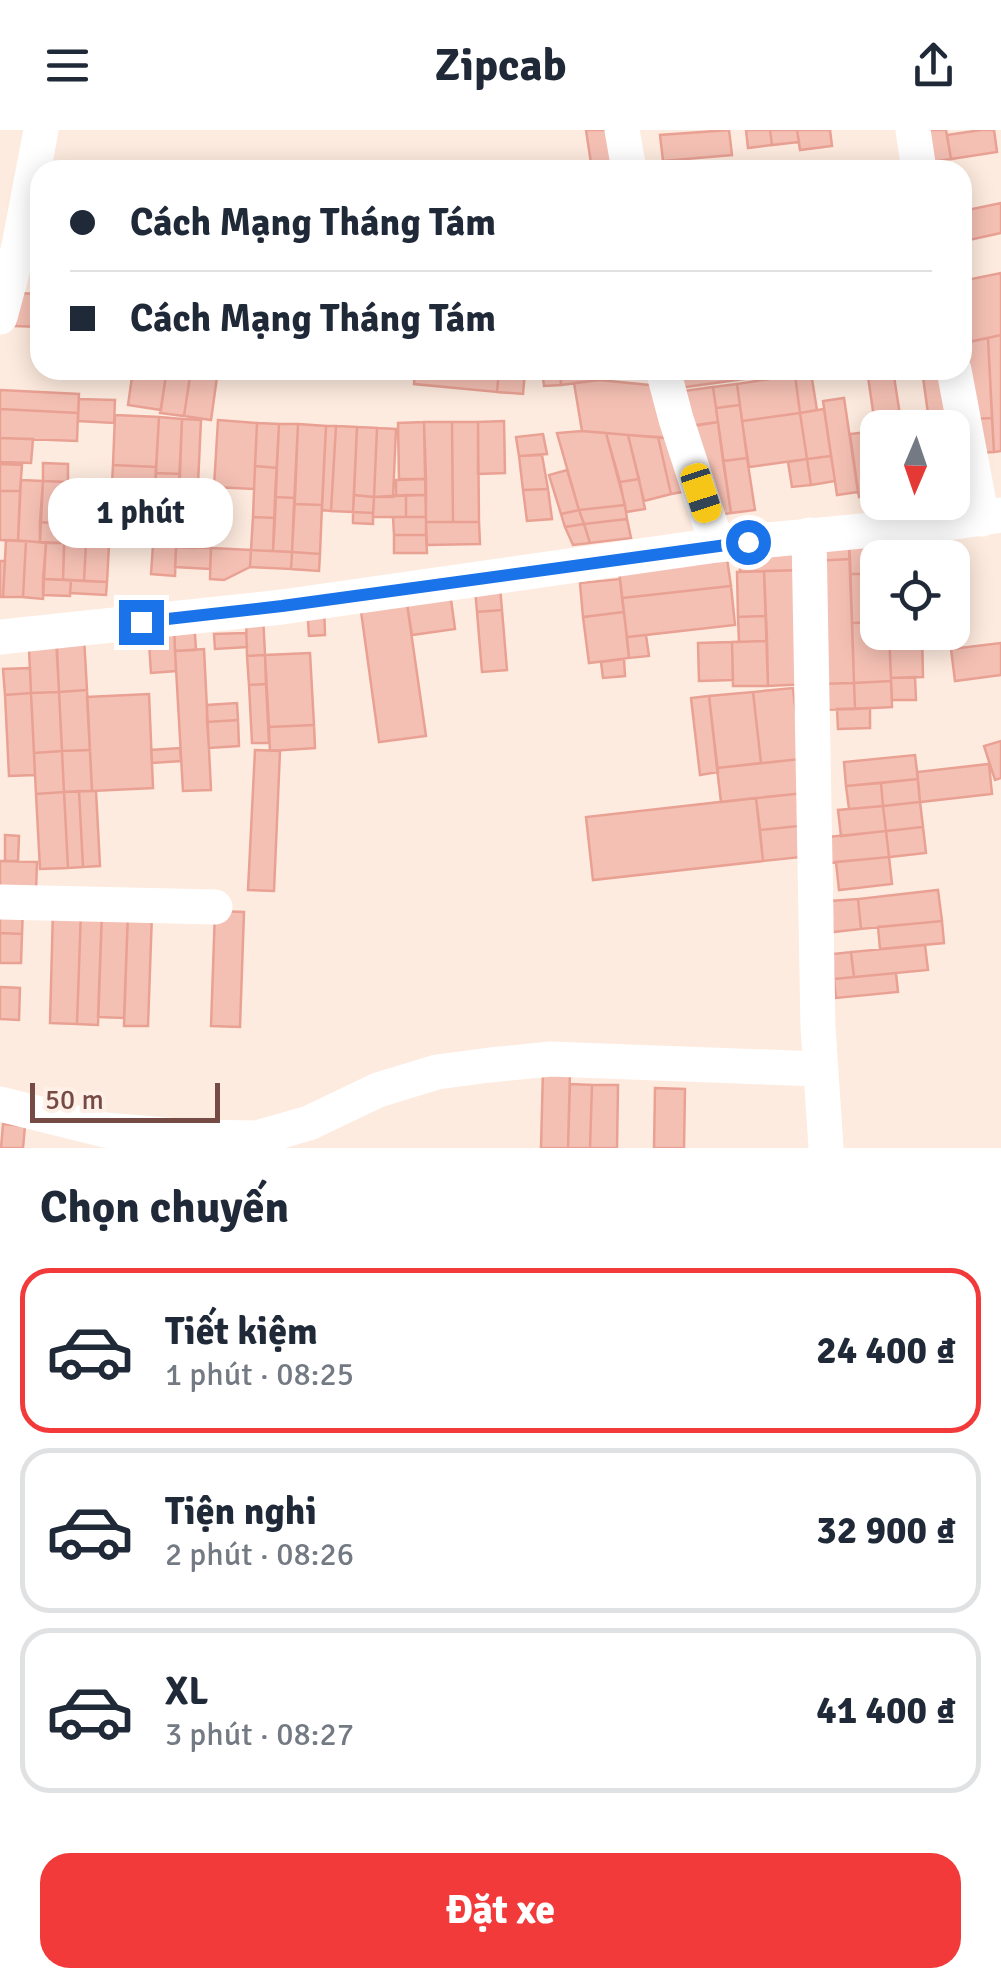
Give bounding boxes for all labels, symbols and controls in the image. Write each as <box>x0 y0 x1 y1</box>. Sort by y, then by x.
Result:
icon: menu <box>40 38 95 93</box>
text: Zipcab <box>434 38 567 93</box>
icon: share <box>906 38 961 93</box>
text: Cách Mạng Tháng Tám <box>130 199 496 246</box>
text: Cách Mạng Tháng Tám <box>130 295 496 342</box>
north arrow <box>860 410 970 520</box>
map controls <box>860 410 970 650</box>
car <box>677 460 725 526</box>
callout: 1 phút <box>48 477 234 547</box>
text: 1 phút <box>96 493 185 532</box>
route start <box>726 520 771 565</box>
button: locate <box>860 540 970 650</box>
route end <box>119 600 164 645</box>
scale bar <box>30 1078 220 1123</box>
text: 50 m <box>45 1083 104 1117</box>
text: Chọn chuyến <box>40 1180 289 1235</box>
icon: car <box>45 1306 135 1396</box>
text: Tiết kiệm <box>165 1308 318 1355</box>
text: 24 400 ₫ <box>816 1327 956 1374</box>
text: 1 phút · 08:25 <box>165 1355 354 1394</box>
icon: car <box>45 1486 135 1576</box>
text: Tiện nghi <box>165 1488 317 1535</box>
text: 32 900 ₫ <box>816 1507 956 1554</box>
text: 2 phút · 08:26 <box>165 1535 354 1574</box>
icon: car <box>45 1666 135 1756</box>
text: XL <box>165 1668 208 1715</box>
text: 41 400 ₫ <box>816 1687 956 1734</box>
text: 3 phút · 08:27 <box>165 1715 354 1754</box>
button: Đặt xe <box>40 1853 961 1968</box>

